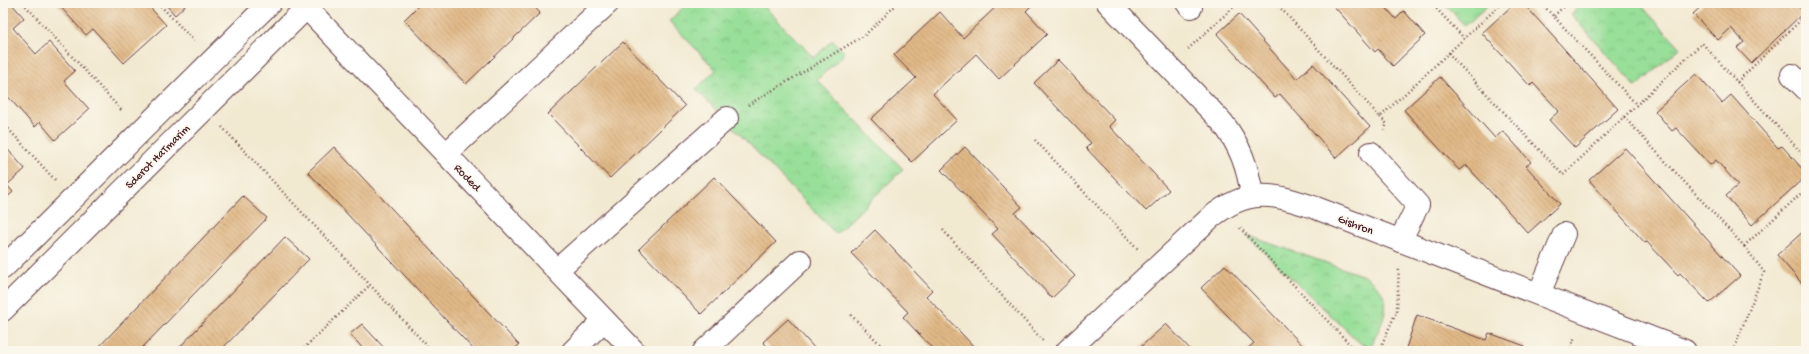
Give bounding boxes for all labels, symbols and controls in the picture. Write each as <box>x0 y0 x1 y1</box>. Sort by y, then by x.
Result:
street label: Sderot HaTmarim <box>123 122 194 193</box>
street label: Roded <box>450 162 484 196</box>
street label: Gishron <box>1335 213 1375 239</box>

